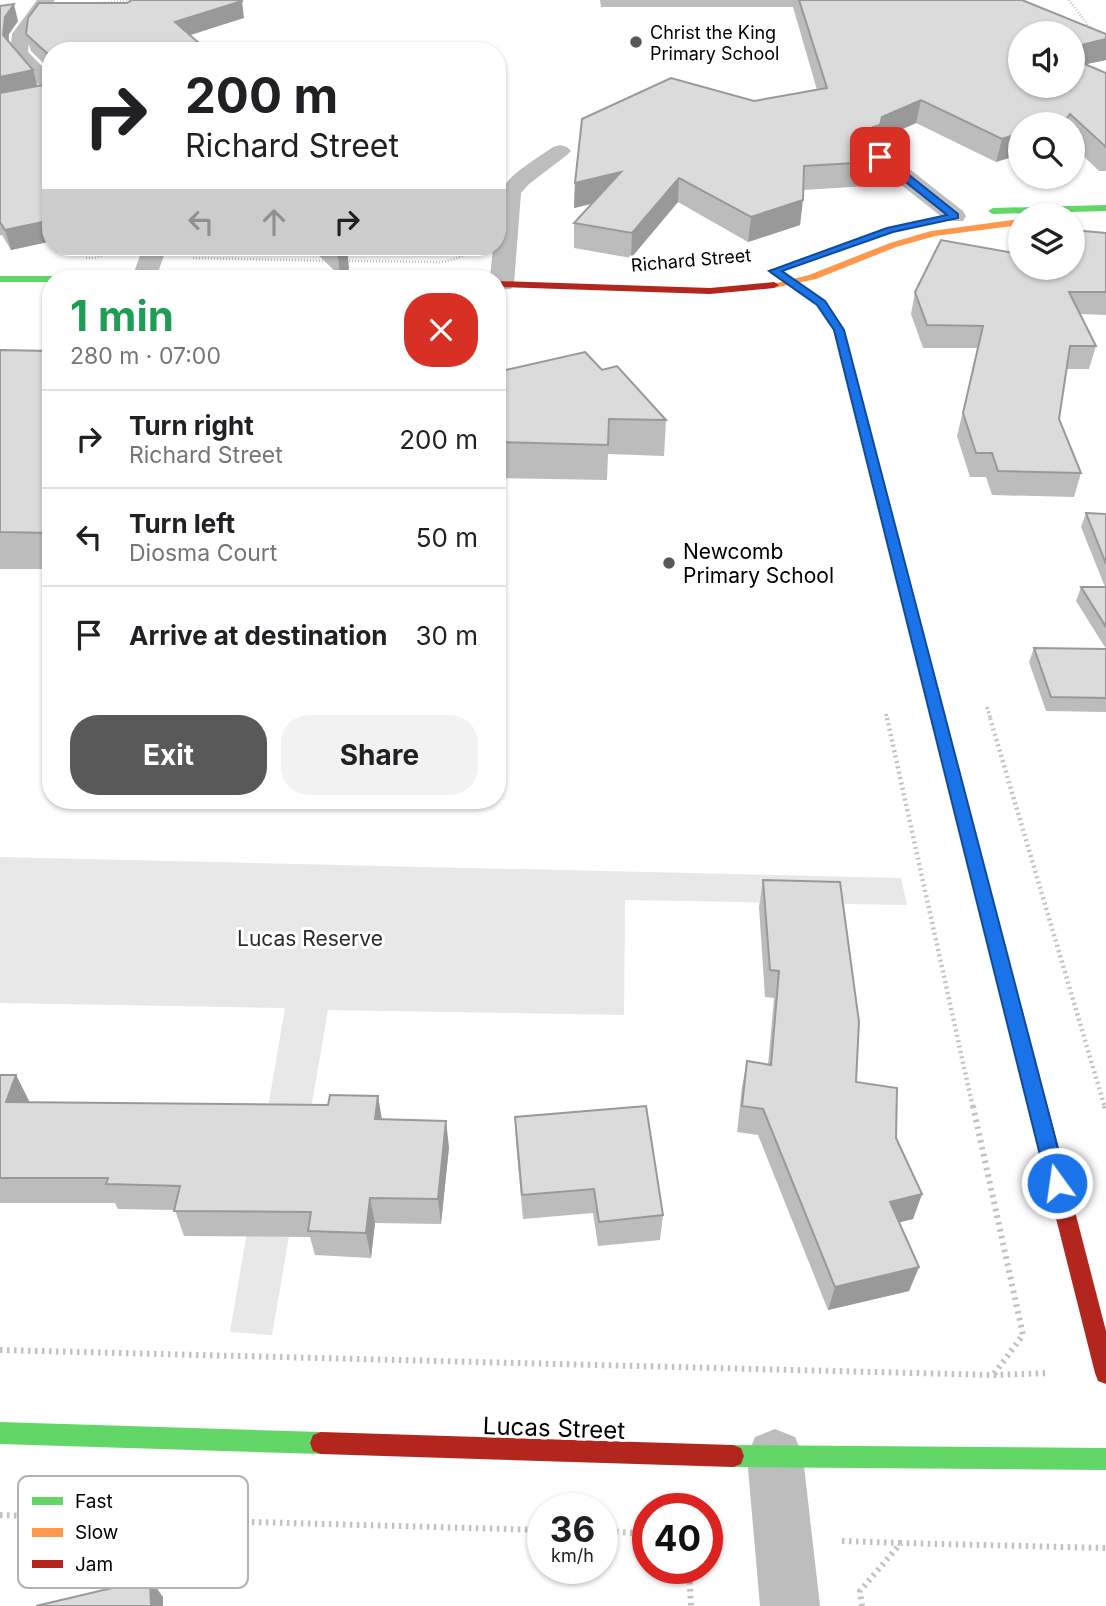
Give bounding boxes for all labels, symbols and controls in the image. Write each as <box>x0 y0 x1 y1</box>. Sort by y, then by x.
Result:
map controls <box>1008 21 1085 280</box>
button: sound <box>1008 21 1085 98</box>
place label: Christ the King Primary School <box>650 22 779 64</box>
marker: Christ the King Primary School <box>628 34 644 50</box>
text: 200 m <box>185 66 338 125</box>
icon: right <box>70 70 161 161</box>
button: search <box>1008 112 1085 189</box>
text: Richard Street <box>185 126 399 165</box>
pin <box>850 127 910 187</box>
icon: arrive <box>861 138 899 176</box>
icon: left <box>182 203 220 241</box>
icon: ahead <box>255 203 293 241</box>
icon: right <box>328 203 366 241</box>
button: layers <box>1008 203 1085 280</box>
street label: Richard Street <box>630 244 752 276</box>
text: 1 min <box>70 290 174 341</box>
button: close <box>404 293 478 367</box>
text: 280 m · 07:00 <box>70 342 221 370</box>
text: Turn right <box>129 410 254 441</box>
icon: right <box>70 420 108 458</box>
text: 200 m <box>399 424 478 455</box>
text: Richard Street <box>129 441 283 469</box>
text: Turn left <box>129 508 235 539</box>
icon: left <box>70 518 108 556</box>
text: 50 m <box>416 522 478 553</box>
text: Diosma Court <box>129 539 277 567</box>
place label: Newcomb Primary School <box>683 539 834 588</box>
marker: Newcomb Primary School <box>661 555 677 571</box>
icon: arrive <box>70 616 108 654</box>
text: Arrive at destination <box>129 620 388 651</box>
text: 30 m <box>415 620 478 651</box>
button: Exit <box>70 715 267 795</box>
button: Share <box>281 715 478 795</box>
park label: Lucas Reserve <box>237 926 383 951</box>
position arrow <box>1020 1146 1094 1220</box>
street label: Lucas Street <box>482 1411 626 1445</box>
legend <box>18 1476 248 1588</box>
text: Fast <box>75 1490 113 1513</box>
speed limit sign: 40 <box>632 1493 723 1584</box>
text: 36 <box>550 1508 595 1550</box>
text: Slow <box>75 1521 118 1544</box>
text: km/h <box>551 1545 594 1566</box>
text: Jam <box>75 1553 113 1576</box>

